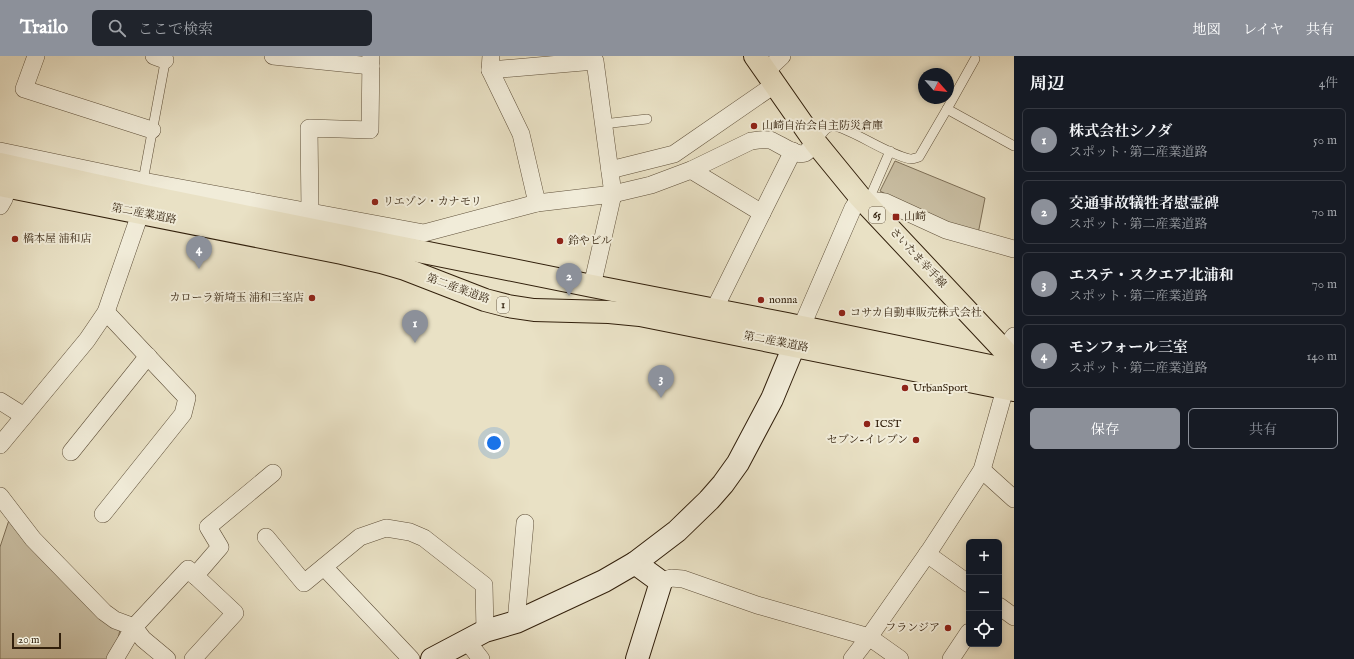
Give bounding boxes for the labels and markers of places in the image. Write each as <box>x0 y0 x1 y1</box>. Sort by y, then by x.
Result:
place label: 山崎自治会自主防災倉庫 <box>762 119 883 133</box>
marker: 山崎自治会自主防災倉庫 <box>749 121 759 131</box>
place label: リエゾン・カナモリ <box>383 195 482 209</box>
marker: リエゾン・カナモリ <box>370 197 380 207</box>
place label: 山崎 <box>904 210 926 224</box>
marker: 山崎 <box>891 212 901 222</box>
place label: 橋本屋 浦和店 <box>23 232 91 246</box>
marker: 橋本屋 浦和店 <box>10 234 20 244</box>
place label: 鈴やビル <box>568 234 612 248</box>
pin: 4 <box>186 236 212 269</box>
marker: 鈴やビル <box>555 236 565 246</box>
pin: 2 <box>556 263 582 296</box>
place label: カローラ新埼玉 浦和三室店 <box>170 291 304 305</box>
marker: カローラ新埼玉 浦和三室店 <box>307 293 317 303</box>
place label: nonna <box>769 293 797 307</box>
marker: nonna <box>756 295 766 305</box>
place label: コサカ自動車販売株式会社 <box>850 306 982 320</box>
marker: コサカ自動車販売株式会社 <box>837 308 847 318</box>
pin: 1 <box>402 310 428 343</box>
pin: 3 <box>648 365 674 398</box>
place label: UrbanSport <box>913 381 968 395</box>
marker: UrbanSport <box>900 383 910 393</box>
place label: ICST <box>875 417 901 431</box>
marker: ICST <box>862 419 872 429</box>
place label: セブン-イレブン <box>827 433 908 447</box>
marker: セブン-イレブン <box>911 435 921 445</box>
place label: フランジア <box>885 621 940 635</box>
marker: フランジア <box>943 623 953 633</box>

